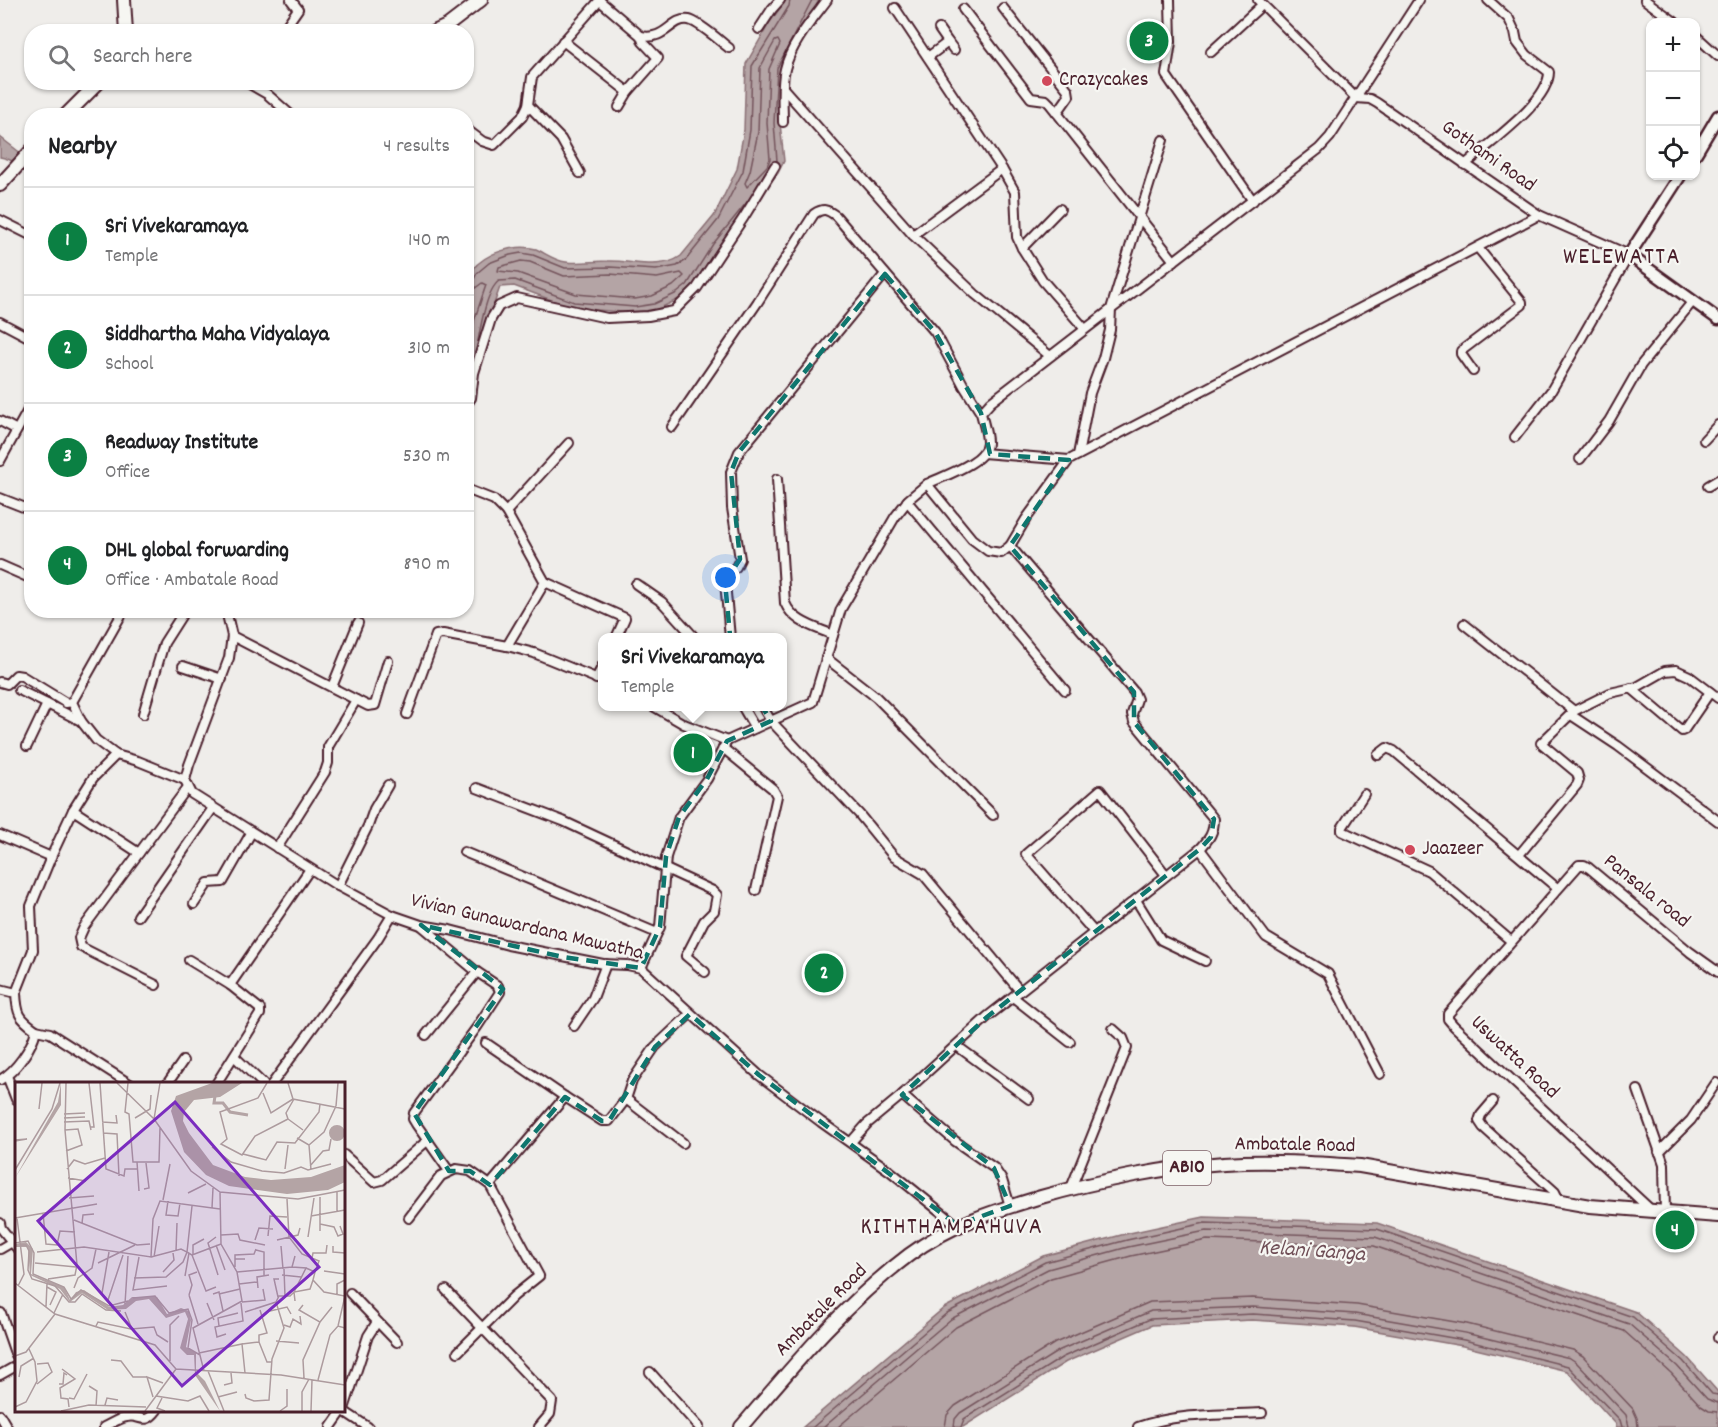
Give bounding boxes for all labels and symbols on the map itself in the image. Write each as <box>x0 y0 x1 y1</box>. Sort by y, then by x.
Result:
pin: 3 <box>1130 18 1168 63</box>
place label: Crazycakes <box>1059 66 1148 96</box>
marker: Crazycakes <box>1040 74 1054 88</box>
street label: Gothami Road <box>1435 113 1541 201</box>
district label: WELEWATTA <box>1563 241 1681 275</box>
your location <box>711 563 740 592</box>
pin: 1 <box>674 730 712 776</box>
place label: Jaazeer <box>1422 835 1484 865</box>
marker: Jaazeer <box>1403 843 1417 857</box>
street label: Pansala road <box>1596 848 1696 936</box>
street label: Vivian Gunawardana Mawatha <box>408 887 647 970</box>
pin: 2 <box>804 950 844 996</box>
street label: Uswatta Road <box>1463 1009 1565 1107</box>
inset map <box>15 1082 345 1412</box>
street label: Ambatale Road <box>1234 1130 1356 1162</box>
road number: AB10 <box>1163 1151 1211 1185</box>
pin: 4 <box>1656 1208 1694 1252</box>
district label: KITHTHAMPAHUVA <box>861 1211 1043 1245</box>
water label: Kelani Ganga <box>1258 1233 1368 1271</box>
street label: Ambatale Road <box>769 1258 875 1364</box>

